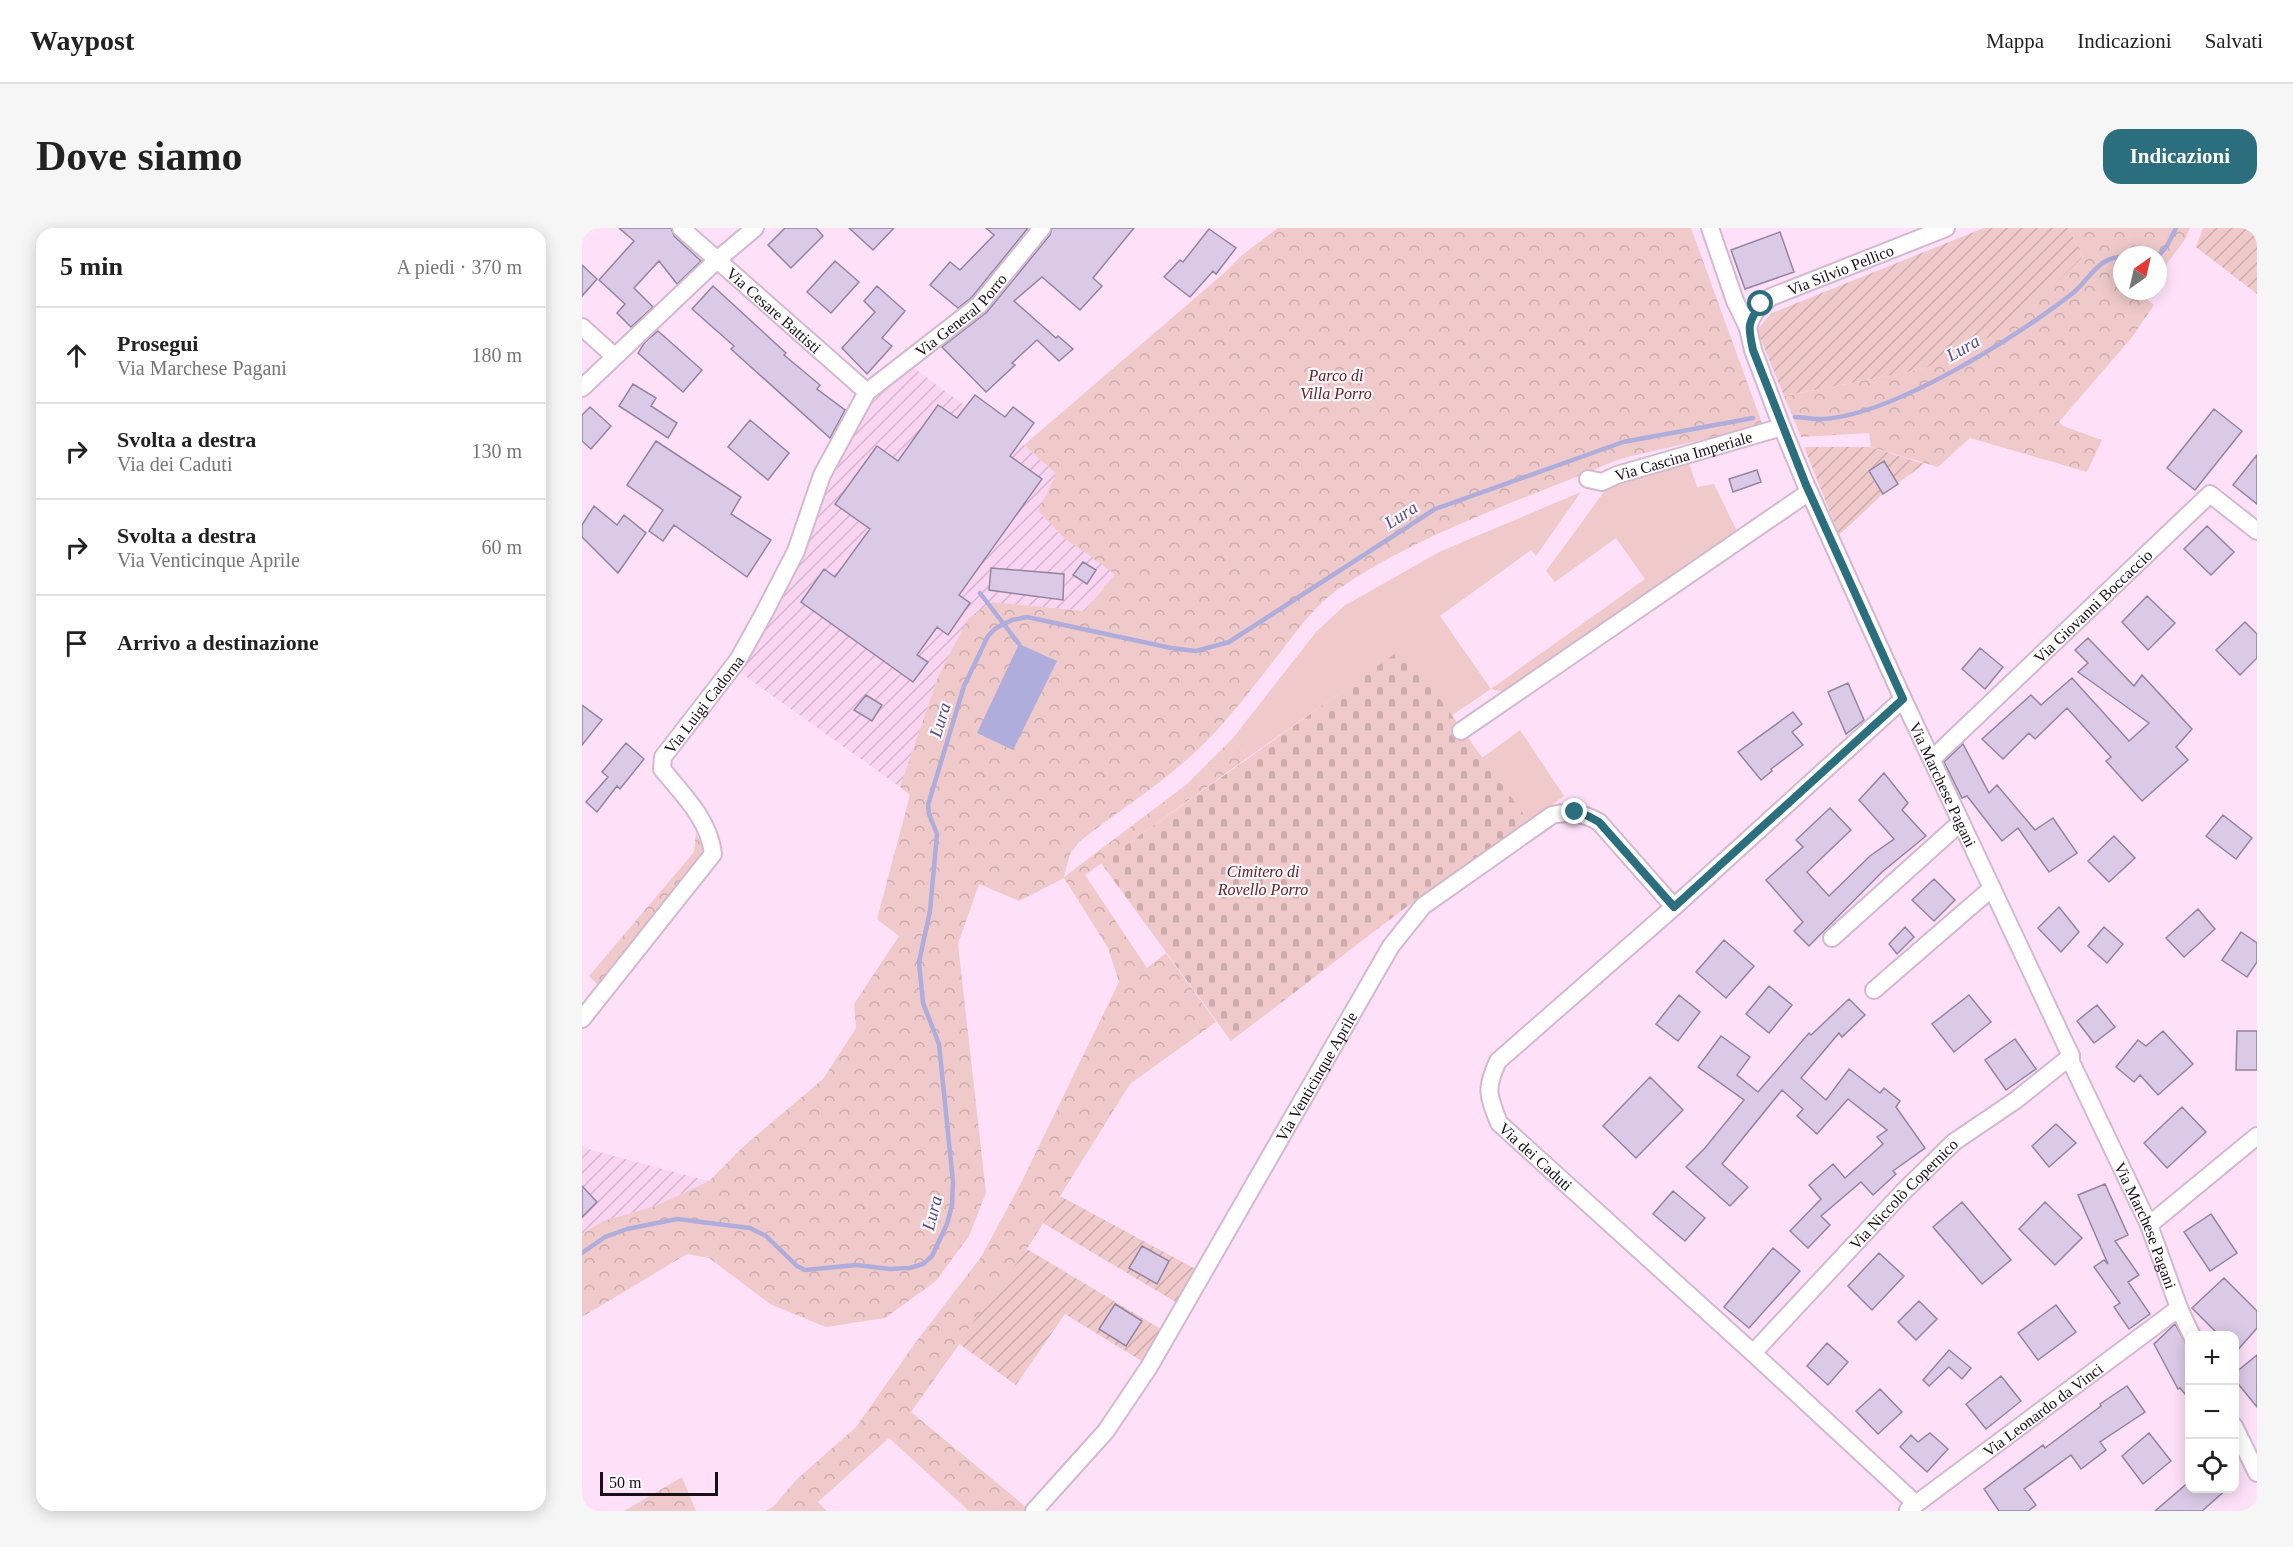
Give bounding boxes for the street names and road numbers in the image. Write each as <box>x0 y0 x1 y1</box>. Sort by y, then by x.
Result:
street label: Via Silvio Pellico <box>1785 242 1896 299</box>
street label: Via Cesare Battisti <box>723 264 825 357</box>
street label: Via General Porro <box>912 270 1010 360</box>
street label: Via Cascina Imperiale <box>1613 428 1754 484</box>
street label: Via Giovanni Boccaccio <box>2031 546 2156 666</box>
street label: Via Luigi Cadorna <box>661 652 747 757</box>
street label: Via Marchese Pagani <box>1906 719 1980 850</box>
street label: Via Venticinque Aprile <box>1273 1009 1360 1144</box>
street label: Via dei Caduti <box>1496 1119 1576 1194</box>
street label: Via Niccolò Copernico <box>1846 1135 1961 1253</box>
street label: Via Marchese Pagani <box>2111 1159 2179 1292</box>
street label: Via Leonardo da Vinci <box>1980 1360 2107 1460</box>

